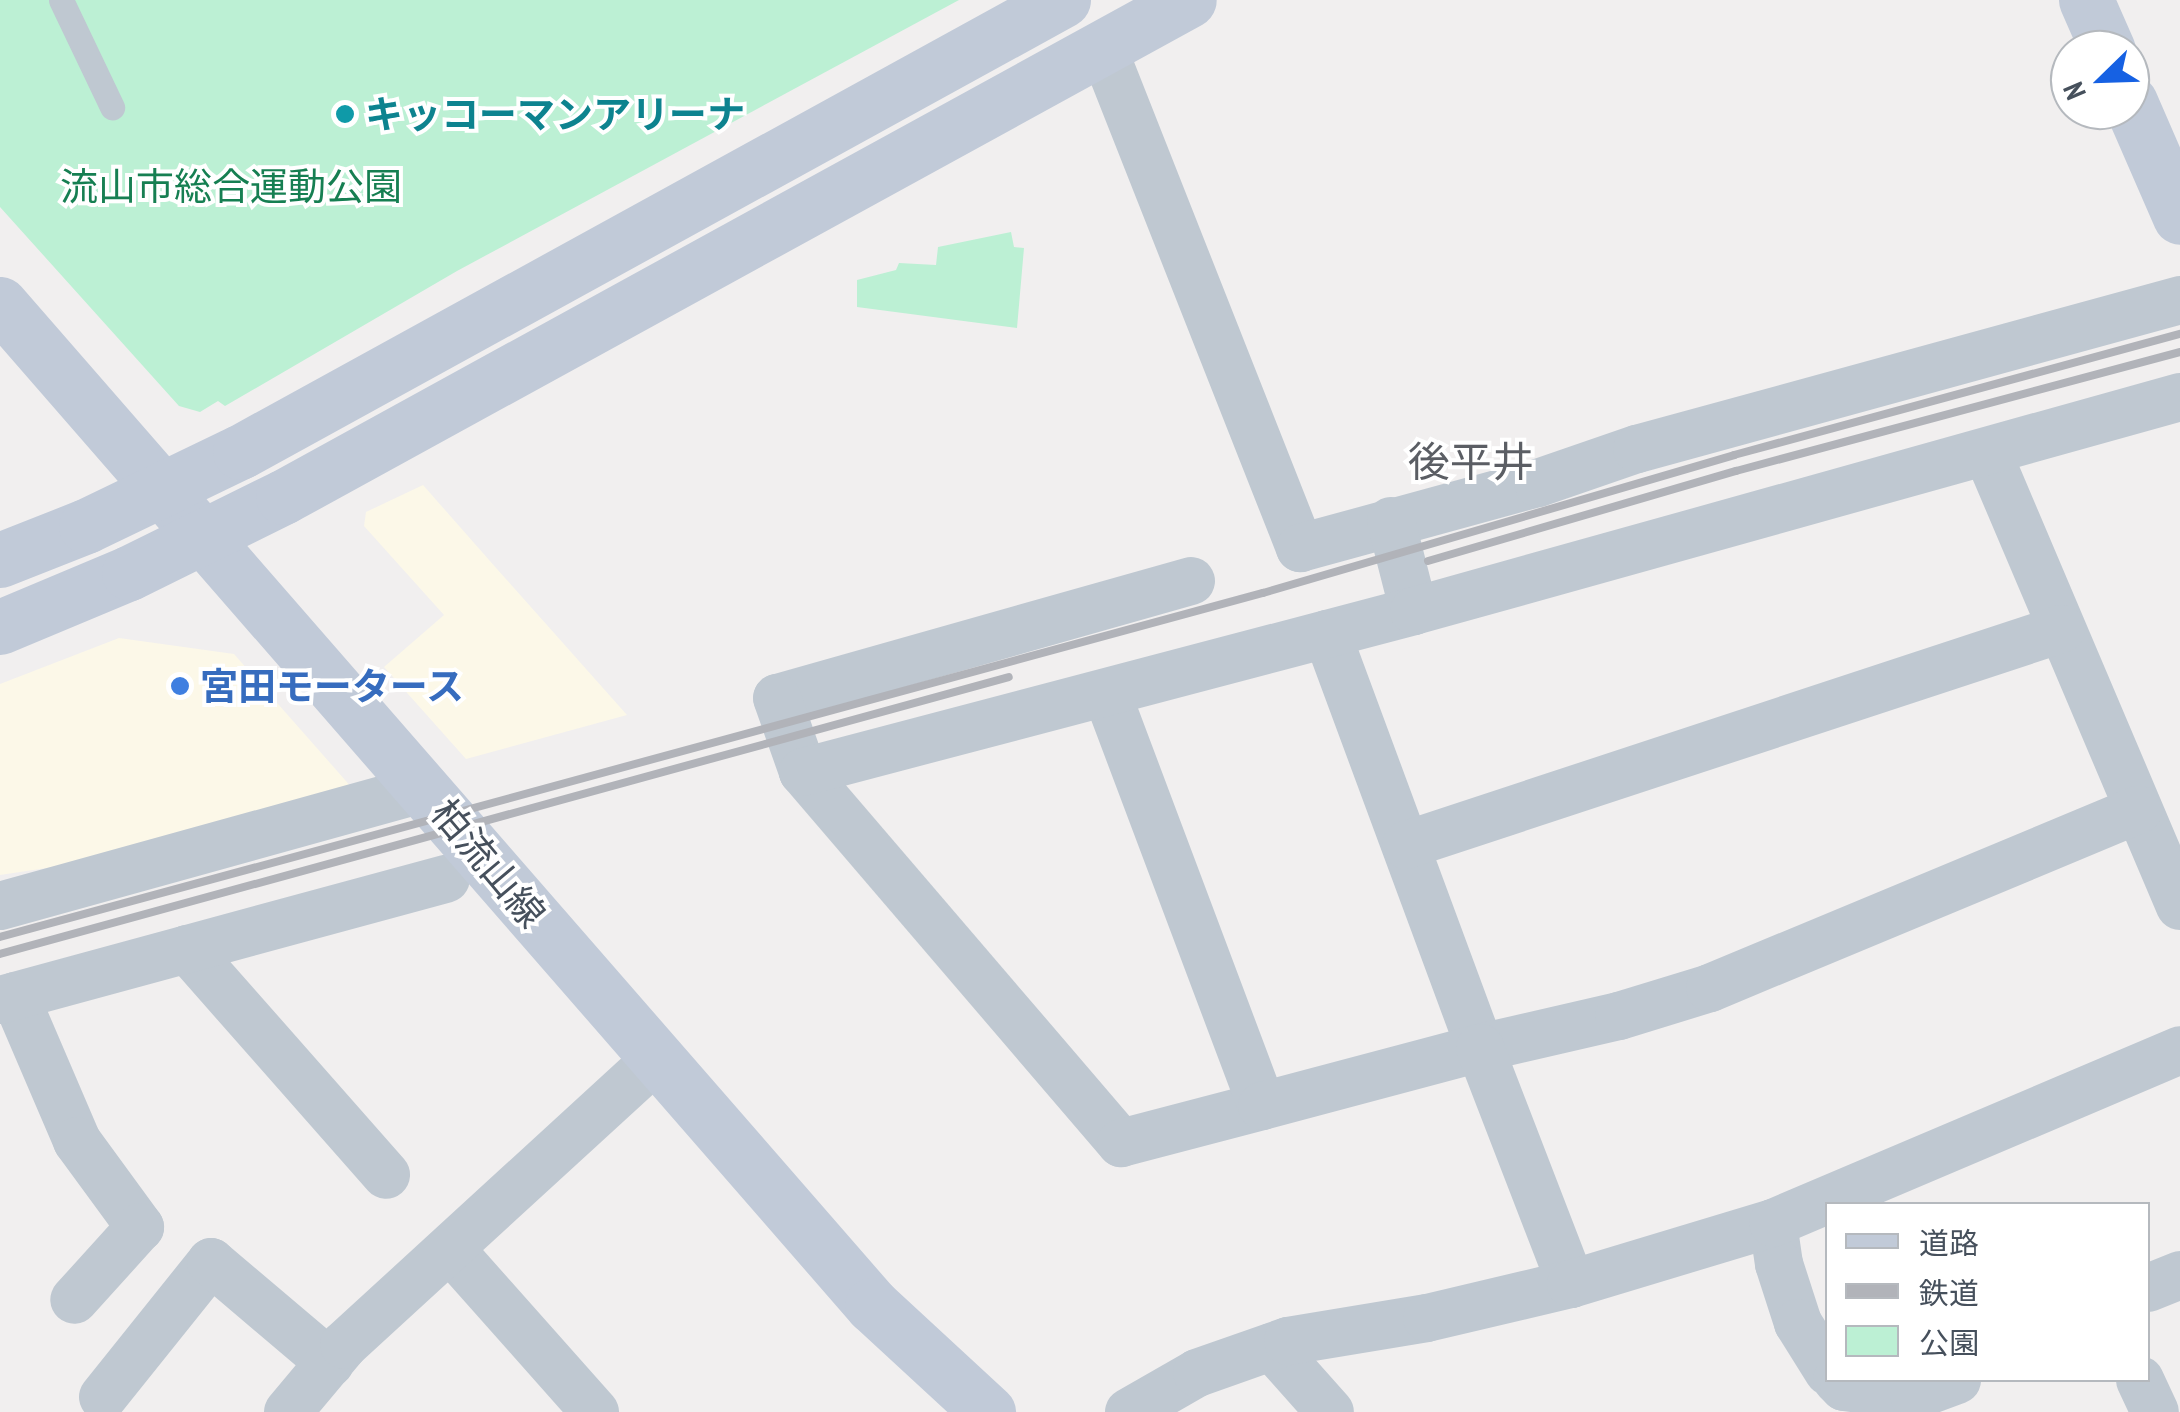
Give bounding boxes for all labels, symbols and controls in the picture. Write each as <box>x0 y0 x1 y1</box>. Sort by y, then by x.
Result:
north arrow <box>2050 30 2150 130</box>
text: N <box>2054 77 2094 105</box>
place label: キッコーマンアリーナ <box>365 91 745 137</box>
marker: キッコーマンアリーナ <box>334 103 356 125</box>
park label: 流山市総合運動公園 <box>60 163 402 209</box>
district label: 後平井 <box>1408 437 1534 487</box>
place label: 宮田モータース <box>200 663 466 709</box>
marker: 宮田モータース <box>169 675 191 697</box>
street label: 柏流山線 <box>423 790 555 936</box>
legend <box>1825 1202 2150 1382</box>
text: 道路 <box>1919 1223 1979 1262</box>
text: 鉄道 <box>1919 1273 1979 1312</box>
text: 公園 <box>1919 1323 1979 1362</box>

